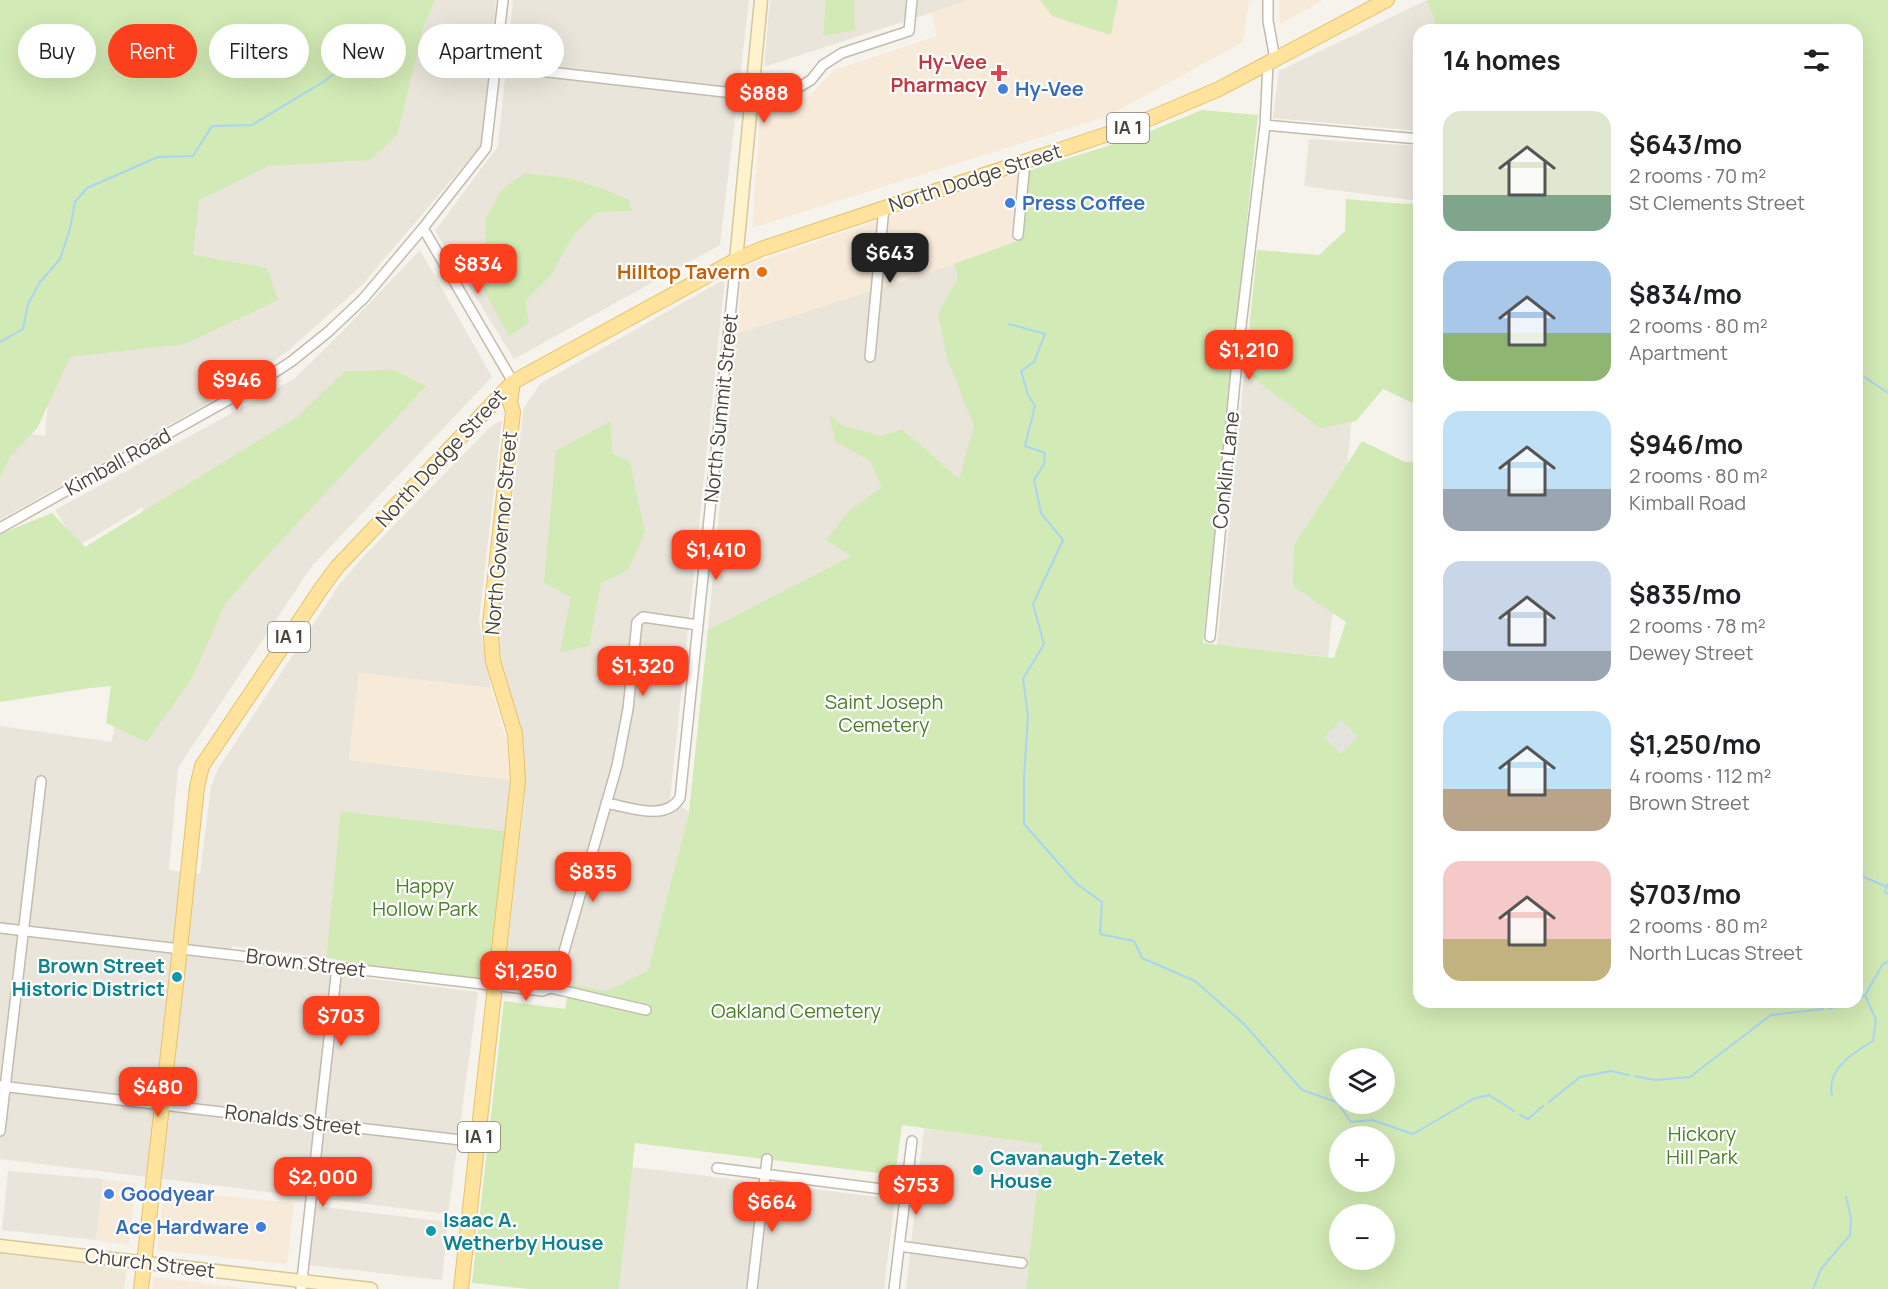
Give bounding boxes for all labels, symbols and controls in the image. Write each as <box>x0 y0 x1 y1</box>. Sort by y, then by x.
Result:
chip: Buy <box>18 24 96 78</box>
chip: Rent <box>108 24 197 78</box>
chip: Filters <box>209 24 309 78</box>
chip: New <box>321 24 406 78</box>
chip: Apartment <box>418 24 564 78</box>
text: 14 homes <box>1443 42 1561 78</box>
icon: filters <box>1800 44 1833 77</box>
place label: Hy-Vee Pharmacy <box>890 48 988 98</box>
marker: Hy-Vee Pharmacy <box>992 66 1006 80</box>
pin: $888 <box>728 73 800 124</box>
place label: Hy-Vee <box>1015 75 1084 102</box>
text: $888 <box>739 79 789 106</box>
marker: Hy-Vee <box>996 82 1010 96</box>
road number: IA 1 <box>1107 113 1149 143</box>
text: $643/mo <box>1629 126 1742 162</box>
icon: home <box>1491 135 1563 207</box>
street label: North Dodge Street <box>885 137 1065 218</box>
text: 2 rooms · 70 m² <box>1629 162 1766 189</box>
place label: Press Coffee <box>1022 189 1145 216</box>
text: St Clements Street <box>1629 189 1805 216</box>
marker: Press Coffee <box>1003 196 1017 210</box>
pin: $643 <box>854 233 926 284</box>
text: $643 <box>866 239 914 266</box>
pin: $834 <box>442 244 514 295</box>
text: $834 <box>454 250 502 277</box>
place label: Hilltop Tavern <box>617 258 750 285</box>
marker: Hilltop Tavern <box>755 265 769 279</box>
text: $834/mo <box>1629 276 1742 312</box>
icon: home <box>1491 285 1563 357</box>
street label: North Summit Street <box>697 312 744 504</box>
text: 2 rooms · 80 m² <box>1629 312 1768 339</box>
pin: $1,210 <box>1200 330 1298 381</box>
text: $1,210 <box>1219 336 1279 363</box>
text: Apartment <box>1629 339 1728 366</box>
pin: $946 <box>201 360 273 411</box>
text: $946 <box>212 366 262 393</box>
street label: North Dodge Street <box>369 383 512 533</box>
street label: Conklin Lane <box>1206 410 1245 530</box>
street label: Kimball Road <box>60 421 176 502</box>
text: $946/mo <box>1629 426 1743 462</box>
street label: North Governor Street <box>478 430 523 636</box>
icon: home <box>1491 435 1563 507</box>
text: 2 rooms · 80 m² <box>1629 462 1768 489</box>
text: Kimball Road <box>1629 489 1746 516</box>
pin: $1,410 <box>667 530 765 581</box>
text: $1,410 <box>686 536 746 563</box>
text: $835/mo <box>1629 576 1741 612</box>
icon: home <box>1491 585 1563 657</box>
text: 2 rooms · 78 m² <box>1629 612 1766 639</box>
road number: IA 1 <box>268 622 310 652</box>
text: Dewey Street <box>1629 639 1753 666</box>
pin: $1,320 <box>594 646 692 697</box>
text: $1,320 <box>611 652 675 679</box>
park label: Saint Joseph Cemetery <box>825 688 943 738</box>
text: $1,250/mo <box>1629 726 1761 762</box>
icon: home <box>1491 735 1563 807</box>
text: 4 rooms · 112 m² <box>1629 762 1771 789</box>
text: Brown Street <box>1629 789 1750 816</box>
pin: $835 <box>557 852 629 903</box>
text: $835 <box>569 858 617 885</box>
park label: Happy Hollow Park <box>372 872 479 922</box>
text: $703/mo <box>1629 876 1741 912</box>
icon: home <box>1491 885 1563 957</box>
text: 2 rooms · 80 m² <box>1629 912 1768 939</box>
text: North Lucas Street <box>1629 939 1803 966</box>
street label: Brown Street <box>245 942 368 983</box>
pin: $1,250 <box>477 951 575 1002</box>
place label: Brown Street Historic District <box>12 952 165 1002</box>
text: $1,250 <box>494 957 558 984</box>
marker: Brown Street Historic District <box>170 970 184 984</box>
pin: $703 <box>305 996 377 1047</box>
park label: Oakland Cemetery <box>711 997 882 1024</box>
text: $703 <box>317 1002 365 1029</box>
map controls <box>1329 1048 1395 1270</box>
button: layers <box>1329 1048 1395 1114</box>
pin: $480 <box>122 1067 194 1118</box>
text: $480 <box>133 1073 183 1100</box>
street label: Ronalds Street <box>223 1098 363 1141</box>
park label: Hickory Hill Park <box>1666 1120 1739 1170</box>
road number: IA 1 <box>458 1122 500 1152</box>
button: + <box>1329 1126 1395 1192</box>
place label: Cavanaugh-Zetek House <box>990 1144 1165 1194</box>
pin: $2,000 <box>274 1157 372 1208</box>
text: $2,000 <box>288 1163 358 1190</box>
marker: Cavanaugh-Zetek House <box>971 1163 985 1177</box>
pin: $753 <box>880 1165 952 1216</box>
text: $753 <box>893 1171 939 1198</box>
place label: Goodyear <box>121 1180 215 1207</box>
pin: $664 <box>736 1182 808 1233</box>
marker: Goodyear <box>102 1187 116 1201</box>
text: $664 <box>747 1188 797 1215</box>
button: − <box>1329 1204 1395 1270</box>
place label: Isaac A. Wetherby House <box>443 1206 604 1256</box>
place label: Ace Hardware <box>115 1213 249 1240</box>
marker: Ace Hardware <box>254 1220 268 1234</box>
marker: Isaac A. Wetherby House <box>424 1224 438 1238</box>
street label: Church Street <box>84 1241 217 1284</box>

